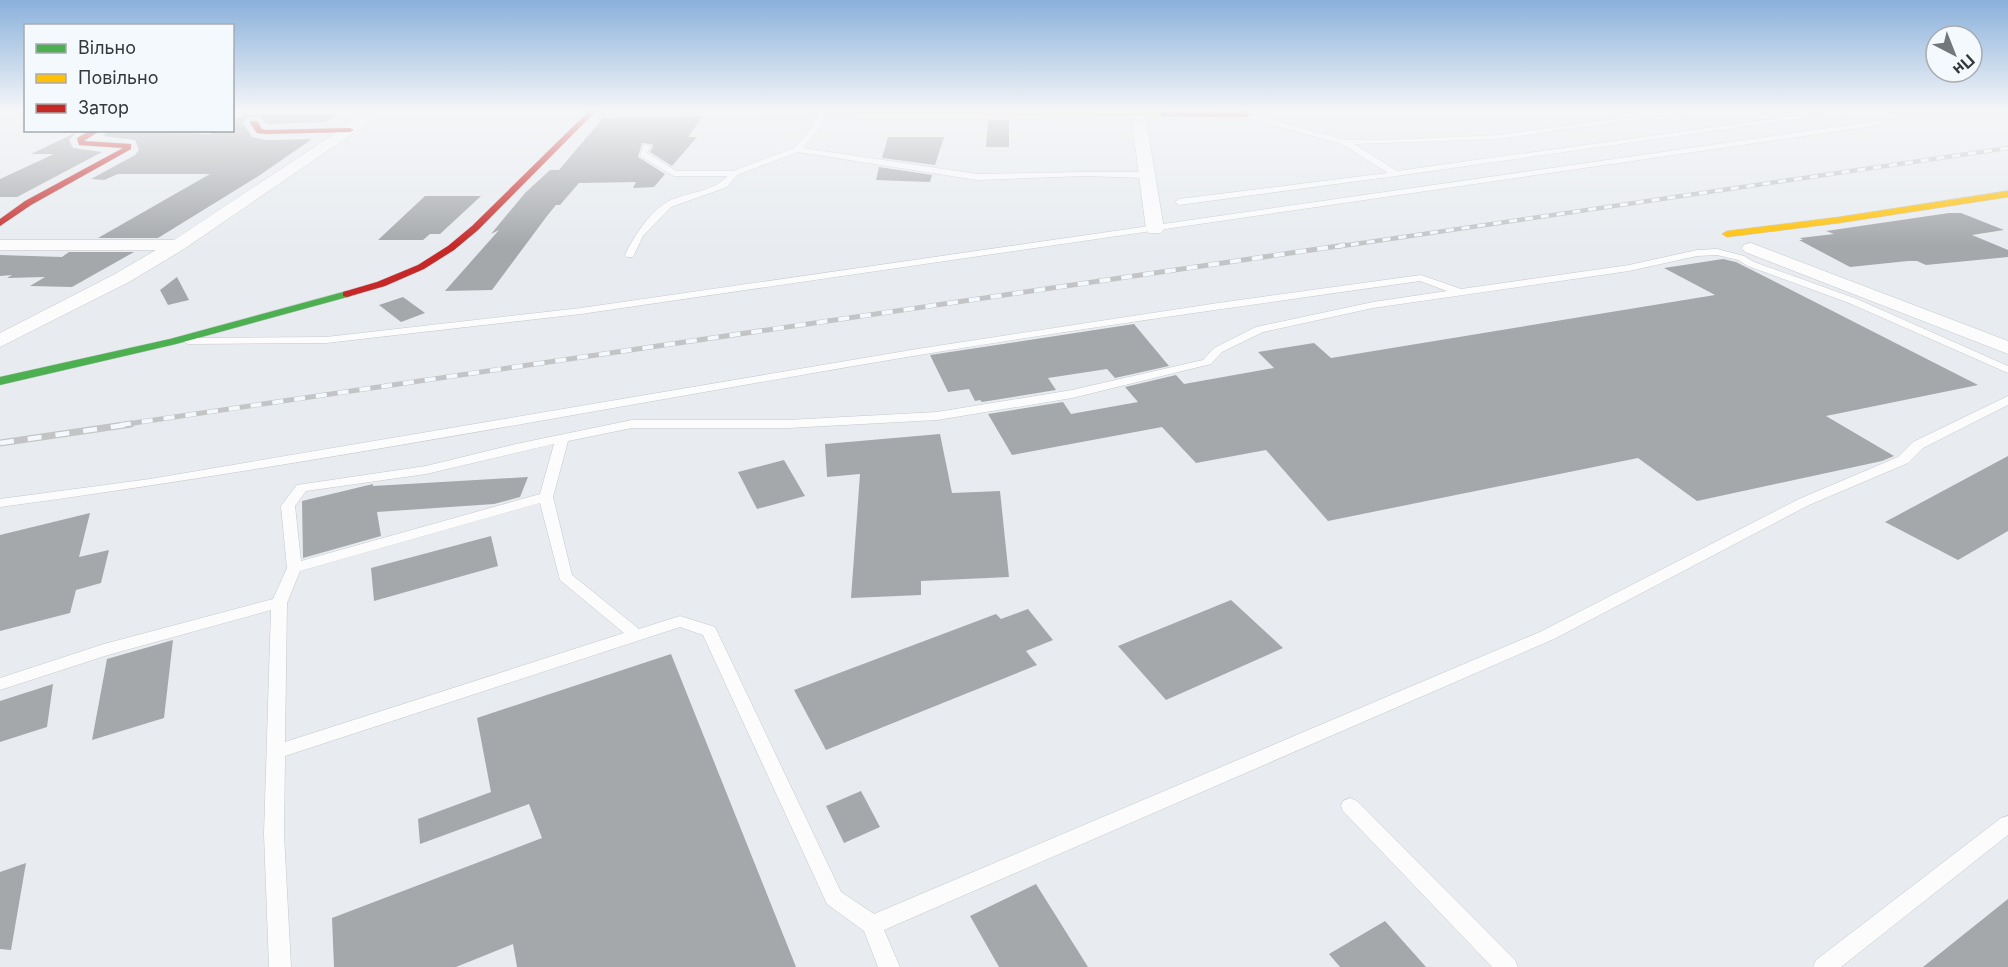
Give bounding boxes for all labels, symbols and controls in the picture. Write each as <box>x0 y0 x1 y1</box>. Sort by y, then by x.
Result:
legend <box>24 24 234 132</box>
north arrow <box>1924 24 1984 84</box>
text: Вільно <box>78 37 136 58</box>
text: Пн <box>1949 50 1979 80</box>
text: Повільно <box>78 67 159 88</box>
text: Затор <box>78 97 129 118</box>

